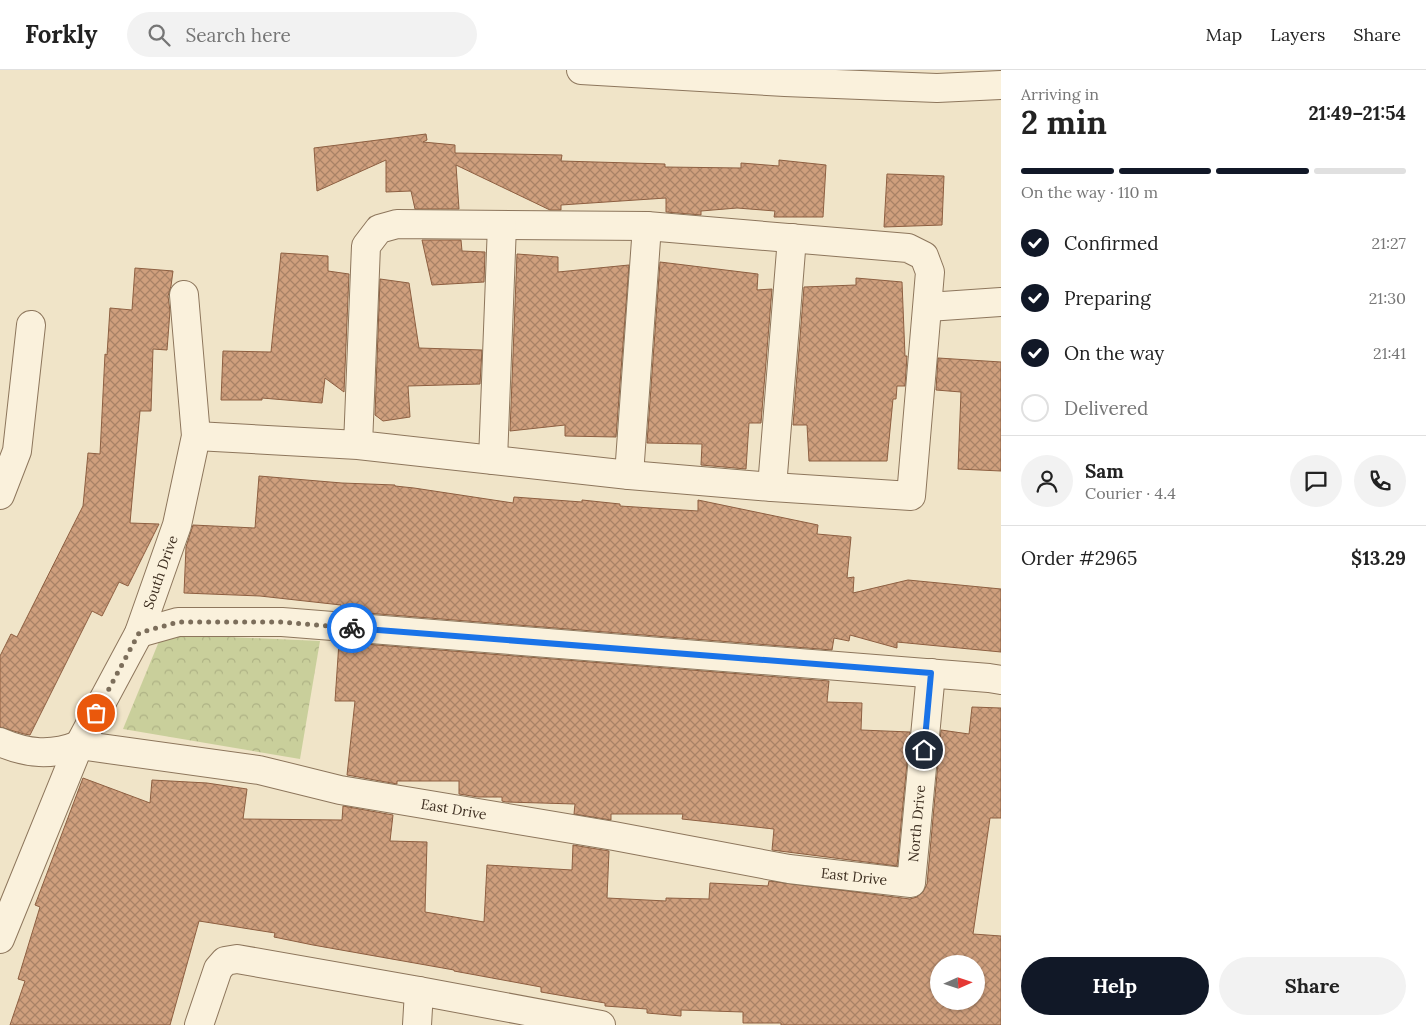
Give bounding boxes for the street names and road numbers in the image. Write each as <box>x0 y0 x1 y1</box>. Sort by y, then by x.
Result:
street label: South Drive <box>139 532 182 612</box>
street label: North Drive <box>904 784 929 863</box>
street label: East Drive <box>420 795 489 824</box>
street label: East Drive <box>820 864 889 889</box>

